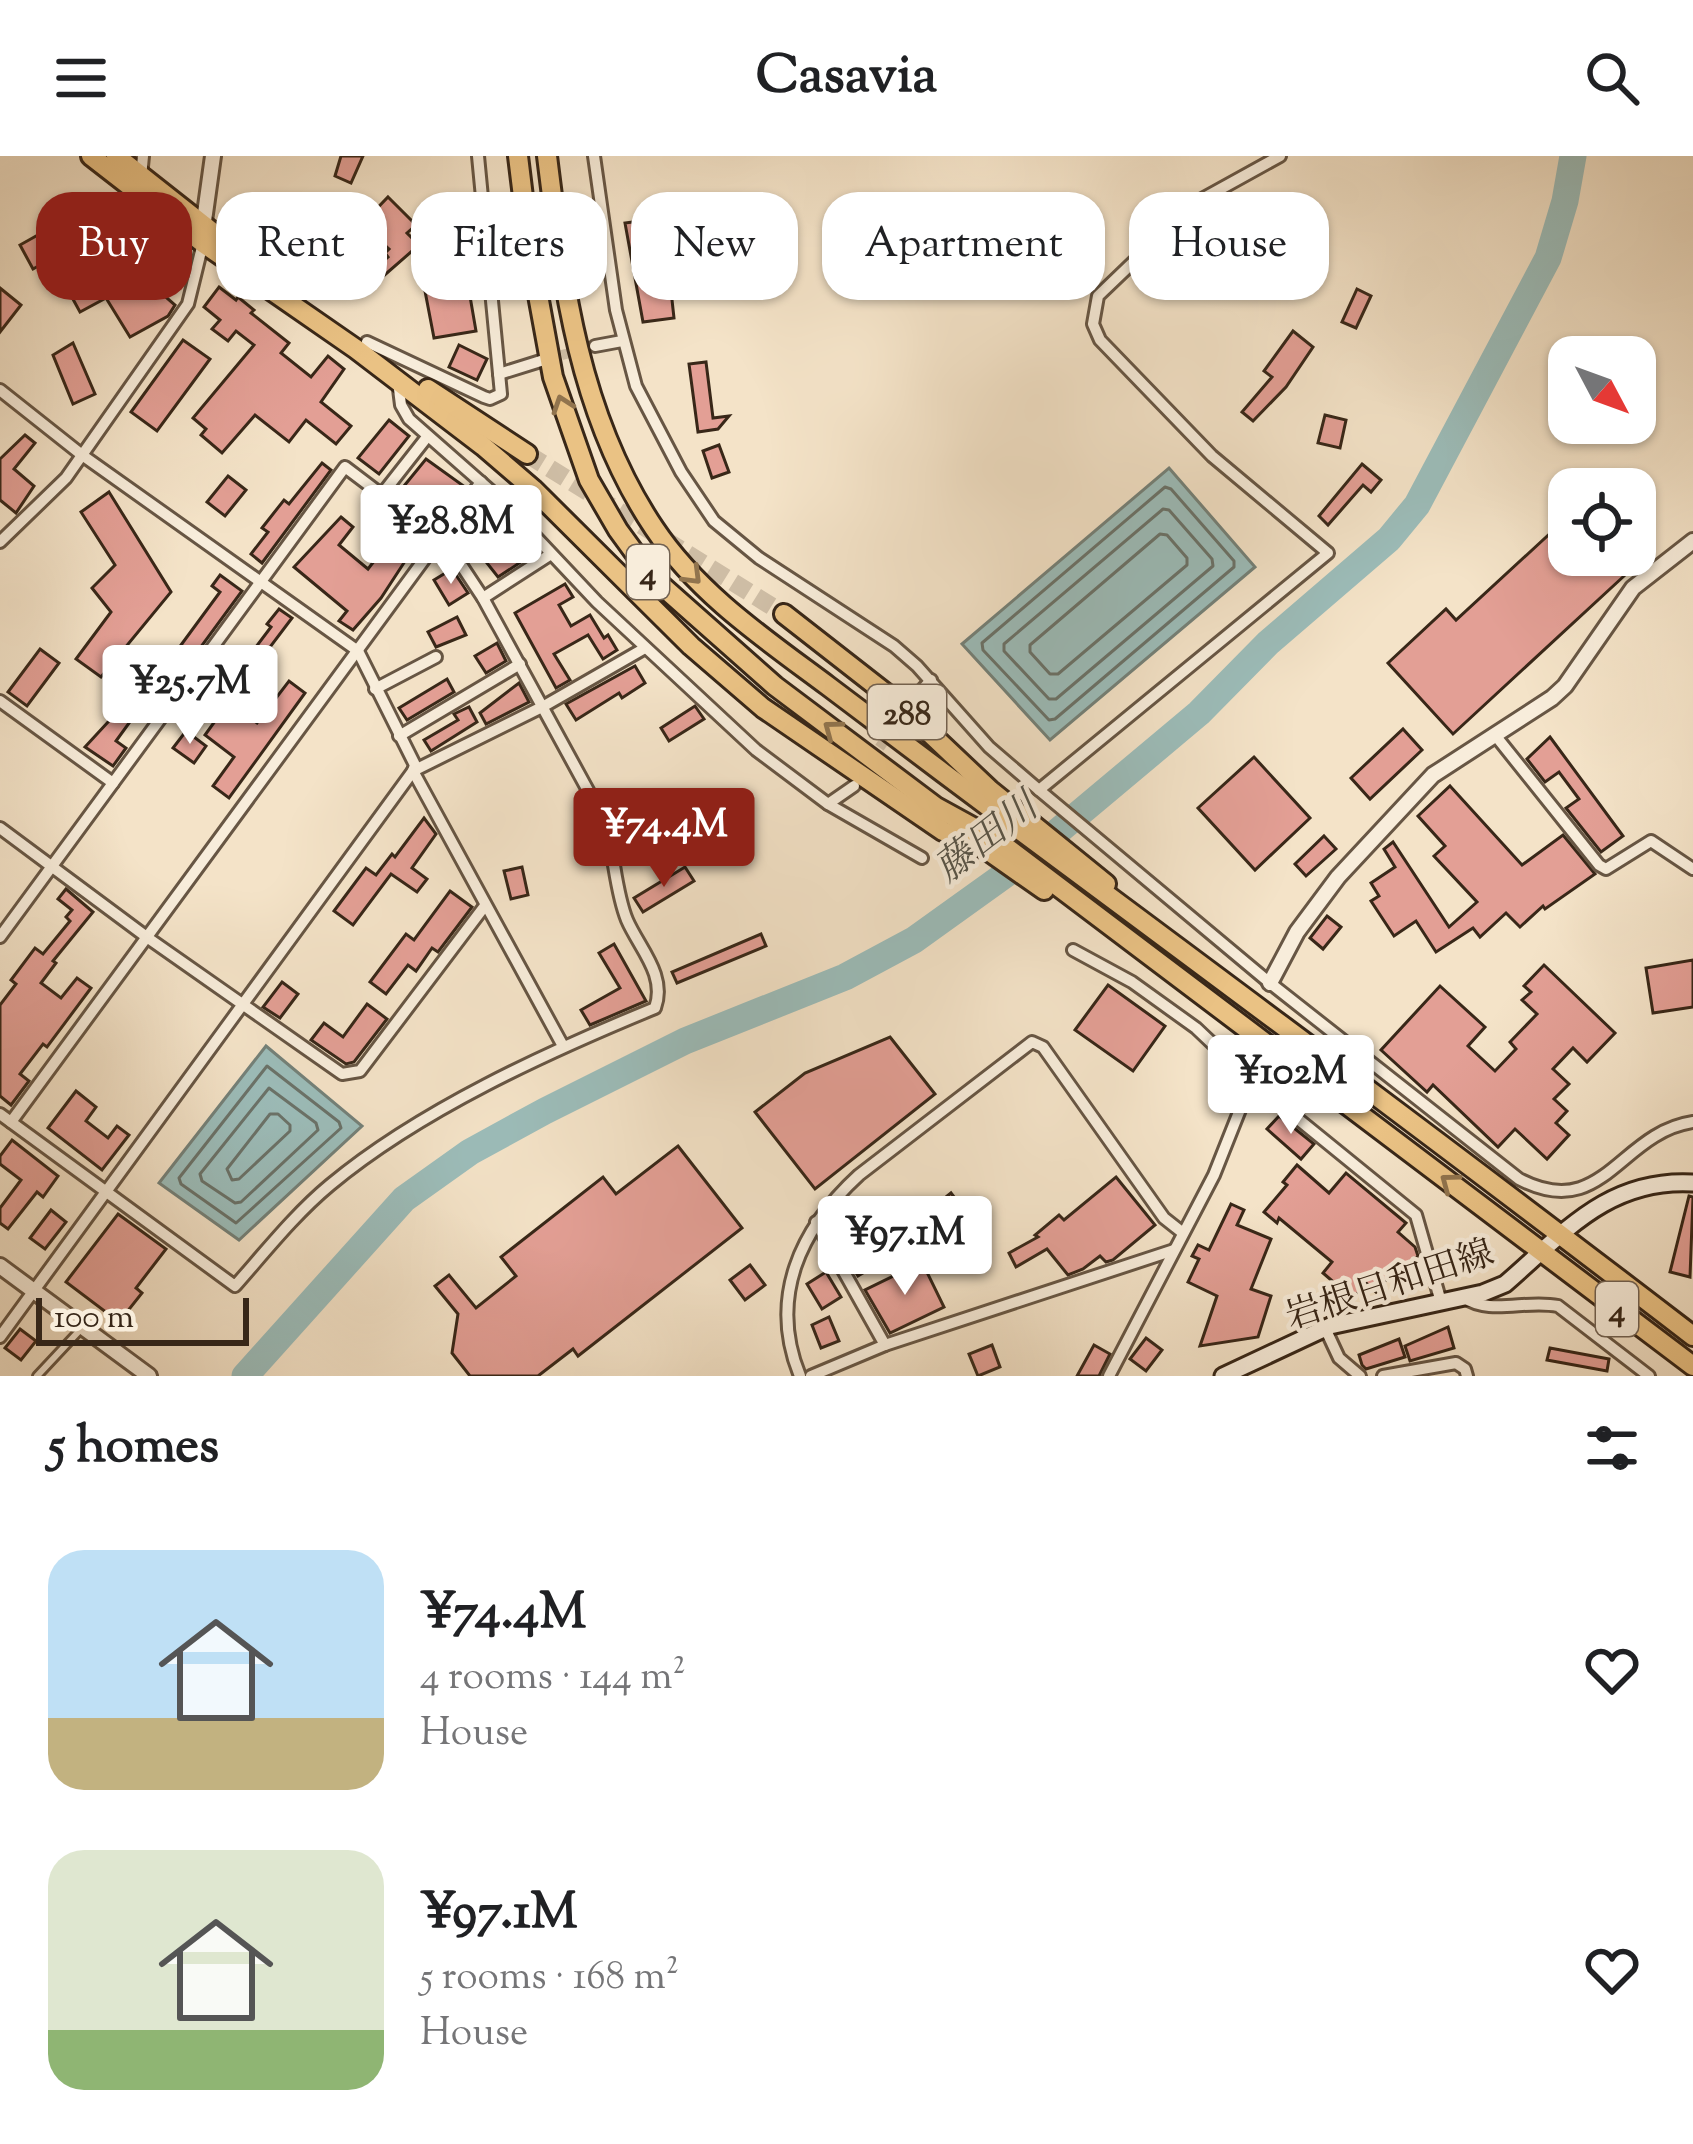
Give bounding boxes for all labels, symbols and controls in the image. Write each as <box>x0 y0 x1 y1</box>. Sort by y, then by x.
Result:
text: Casavia <box>756 39 937 117</box>
icon: menu <box>48 45 114 111</box>
icon: search <box>1579 45 1645 111</box>
chip: Buy <box>36 192 192 300</box>
chip: Rent <box>216 192 387 300</box>
chip: Filters <box>411 192 607 300</box>
chip: New <box>631 192 798 300</box>
chip: Apartment <box>822 192 1105 300</box>
chip: House <box>1129 192 1329 300</box>
north arrow <box>1548 336 1656 444</box>
map controls <box>1548 336 1656 576</box>
one-way arrow <box>552 394 577 415</box>
button: locate <box>1548 468 1656 576</box>
pin: ¥28.8M <box>353 485 549 587</box>
text: ¥28.8M <box>388 496 514 552</box>
road number: 4 <box>627 545 669 599</box>
one-way arrow <box>678 561 700 583</box>
pin: ¥25.7M <box>92 645 288 747</box>
text: ¥25.7M <box>130 656 250 712</box>
road number: 288 <box>868 685 946 739</box>
one-way arrow <box>824 721 845 743</box>
water label: 藤田川 <box>925 779 1055 898</box>
pin: ¥74.4M <box>566 788 762 890</box>
text: ¥74.4M <box>601 799 727 855</box>
pin: ¥102M <box>1207 1035 1375 1137</box>
text: ¥102M <box>1235 1046 1347 1102</box>
one-way arrow <box>1440 1174 1462 1196</box>
pin: ¥97.1M <box>807 1196 1003 1298</box>
text: ¥97.1M <box>845 1207 965 1263</box>
street label: 岩根日和田線 <box>1279 1229 1501 1345</box>
road number: 4 <box>1596 1282 1638 1336</box>
scale bar <box>36 1292 249 1345</box>
text: 100 m <box>54 1295 134 1343</box>
text: 5 homes <box>48 1412 219 1485</box>
icon: filters <box>1579 1415 1645 1481</box>
text: ¥74.4M <box>420 1578 586 1651</box>
icon: home <box>144 1598 288 1742</box>
icon: heart <box>1579 1637 1645 1703</box>
text: 4 rooms · 144 m² <box>420 1651 686 1707</box>
text: House <box>420 1707 528 1763</box>
text: ¥97.1M <box>420 1878 577 1951</box>
icon: home <box>144 1898 288 2042</box>
icon: heart <box>1579 1937 1645 2003</box>
text: 5 rooms · 168 m² <box>420 1951 679 2007</box>
text: House <box>420 2007 528 2063</box>

